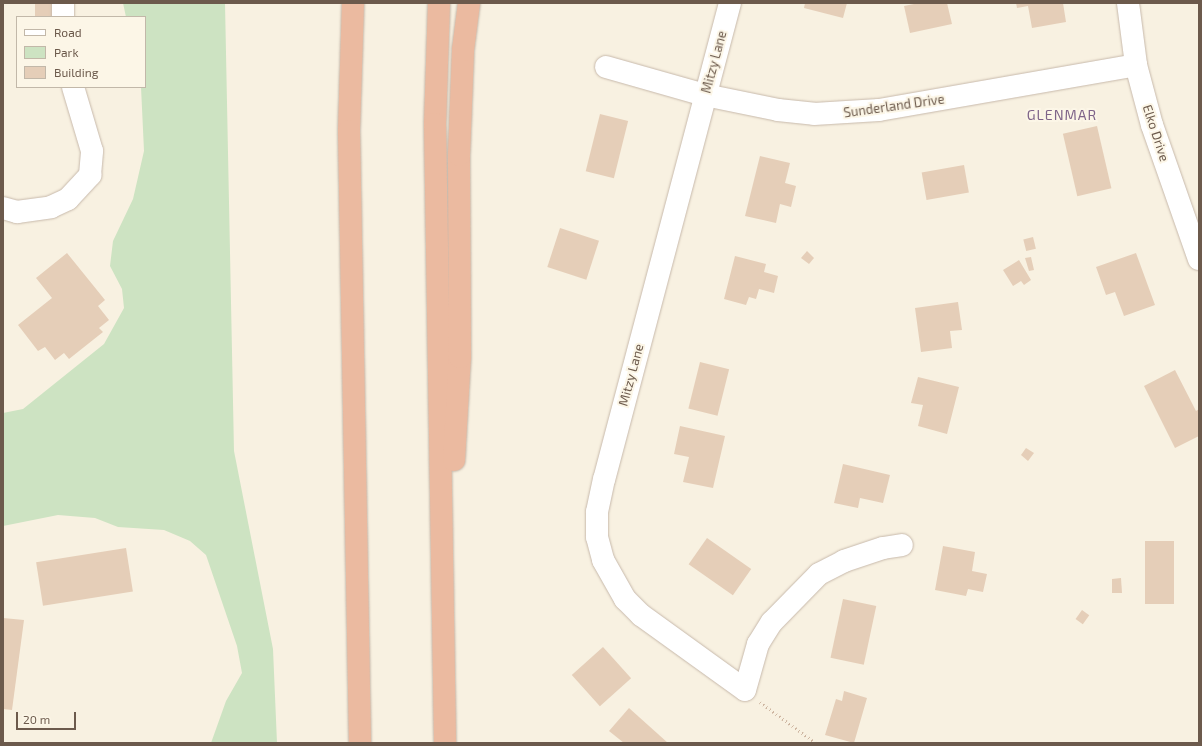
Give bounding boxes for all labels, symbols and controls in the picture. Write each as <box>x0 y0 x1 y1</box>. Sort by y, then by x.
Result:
legend <box>16 16 146 88</box>
text: Road <box>54 25 82 39</box>
street label: Mitzy Lane <box>698 29 730 95</box>
text: Park <box>54 45 79 59</box>
text: Building <box>54 65 98 79</box>
street label: Sunderland Drive <box>843 91 945 121</box>
street label: Elko Drive <box>1140 103 1172 163</box>
district label: GLENMAR <box>1027 107 1097 123</box>
street label: Mitzy Lane <box>615 342 647 408</box>
scale bar <box>18 704 78 730</box>
text: 20 m <box>23 712 50 726</box>

